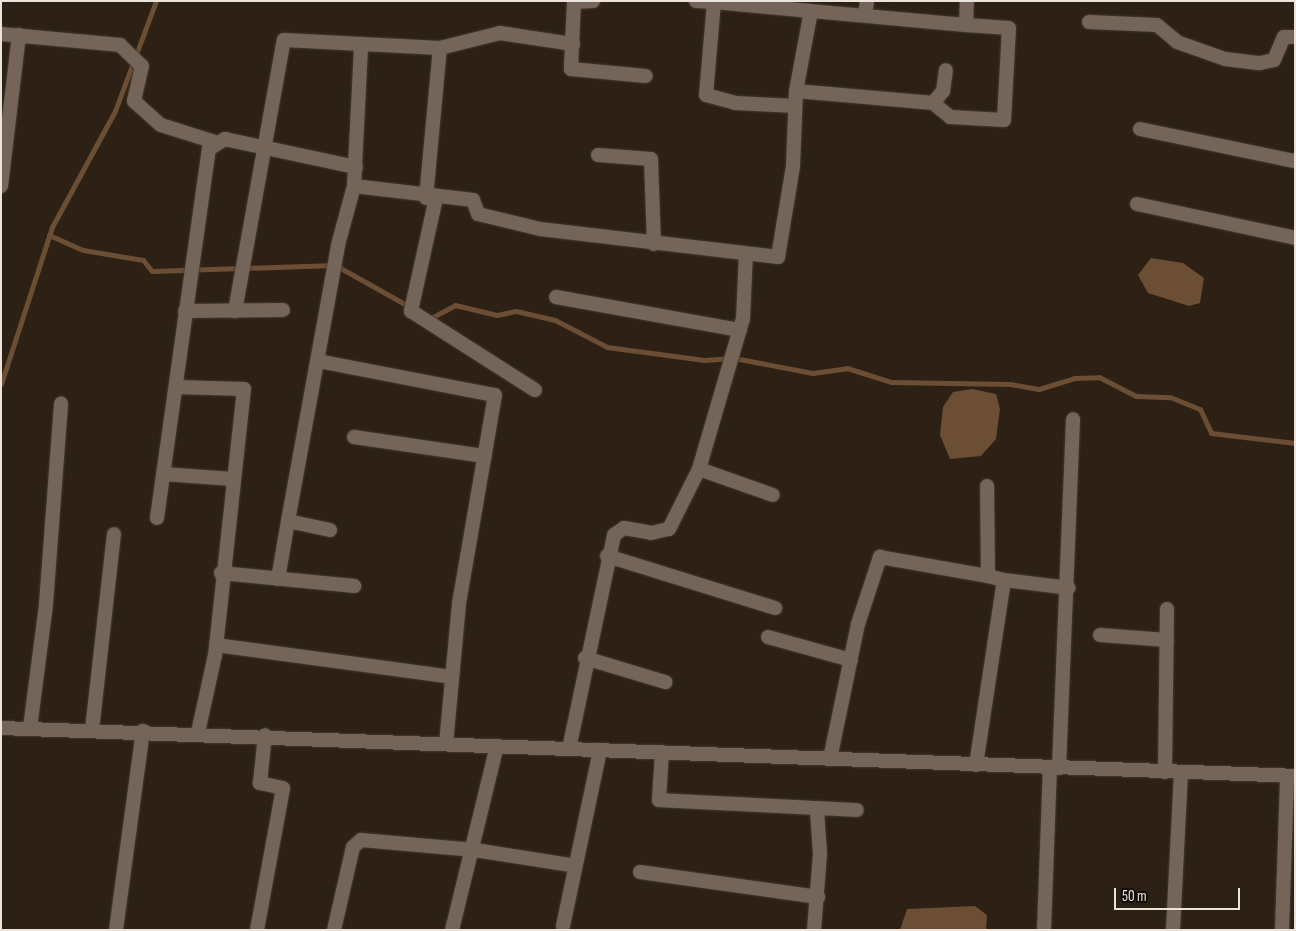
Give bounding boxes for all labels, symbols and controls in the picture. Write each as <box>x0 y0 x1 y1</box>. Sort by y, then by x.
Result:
scale bar <box>1116 878 1242 910</box>
text: 50 m <box>1122 887 1147 906</box>

